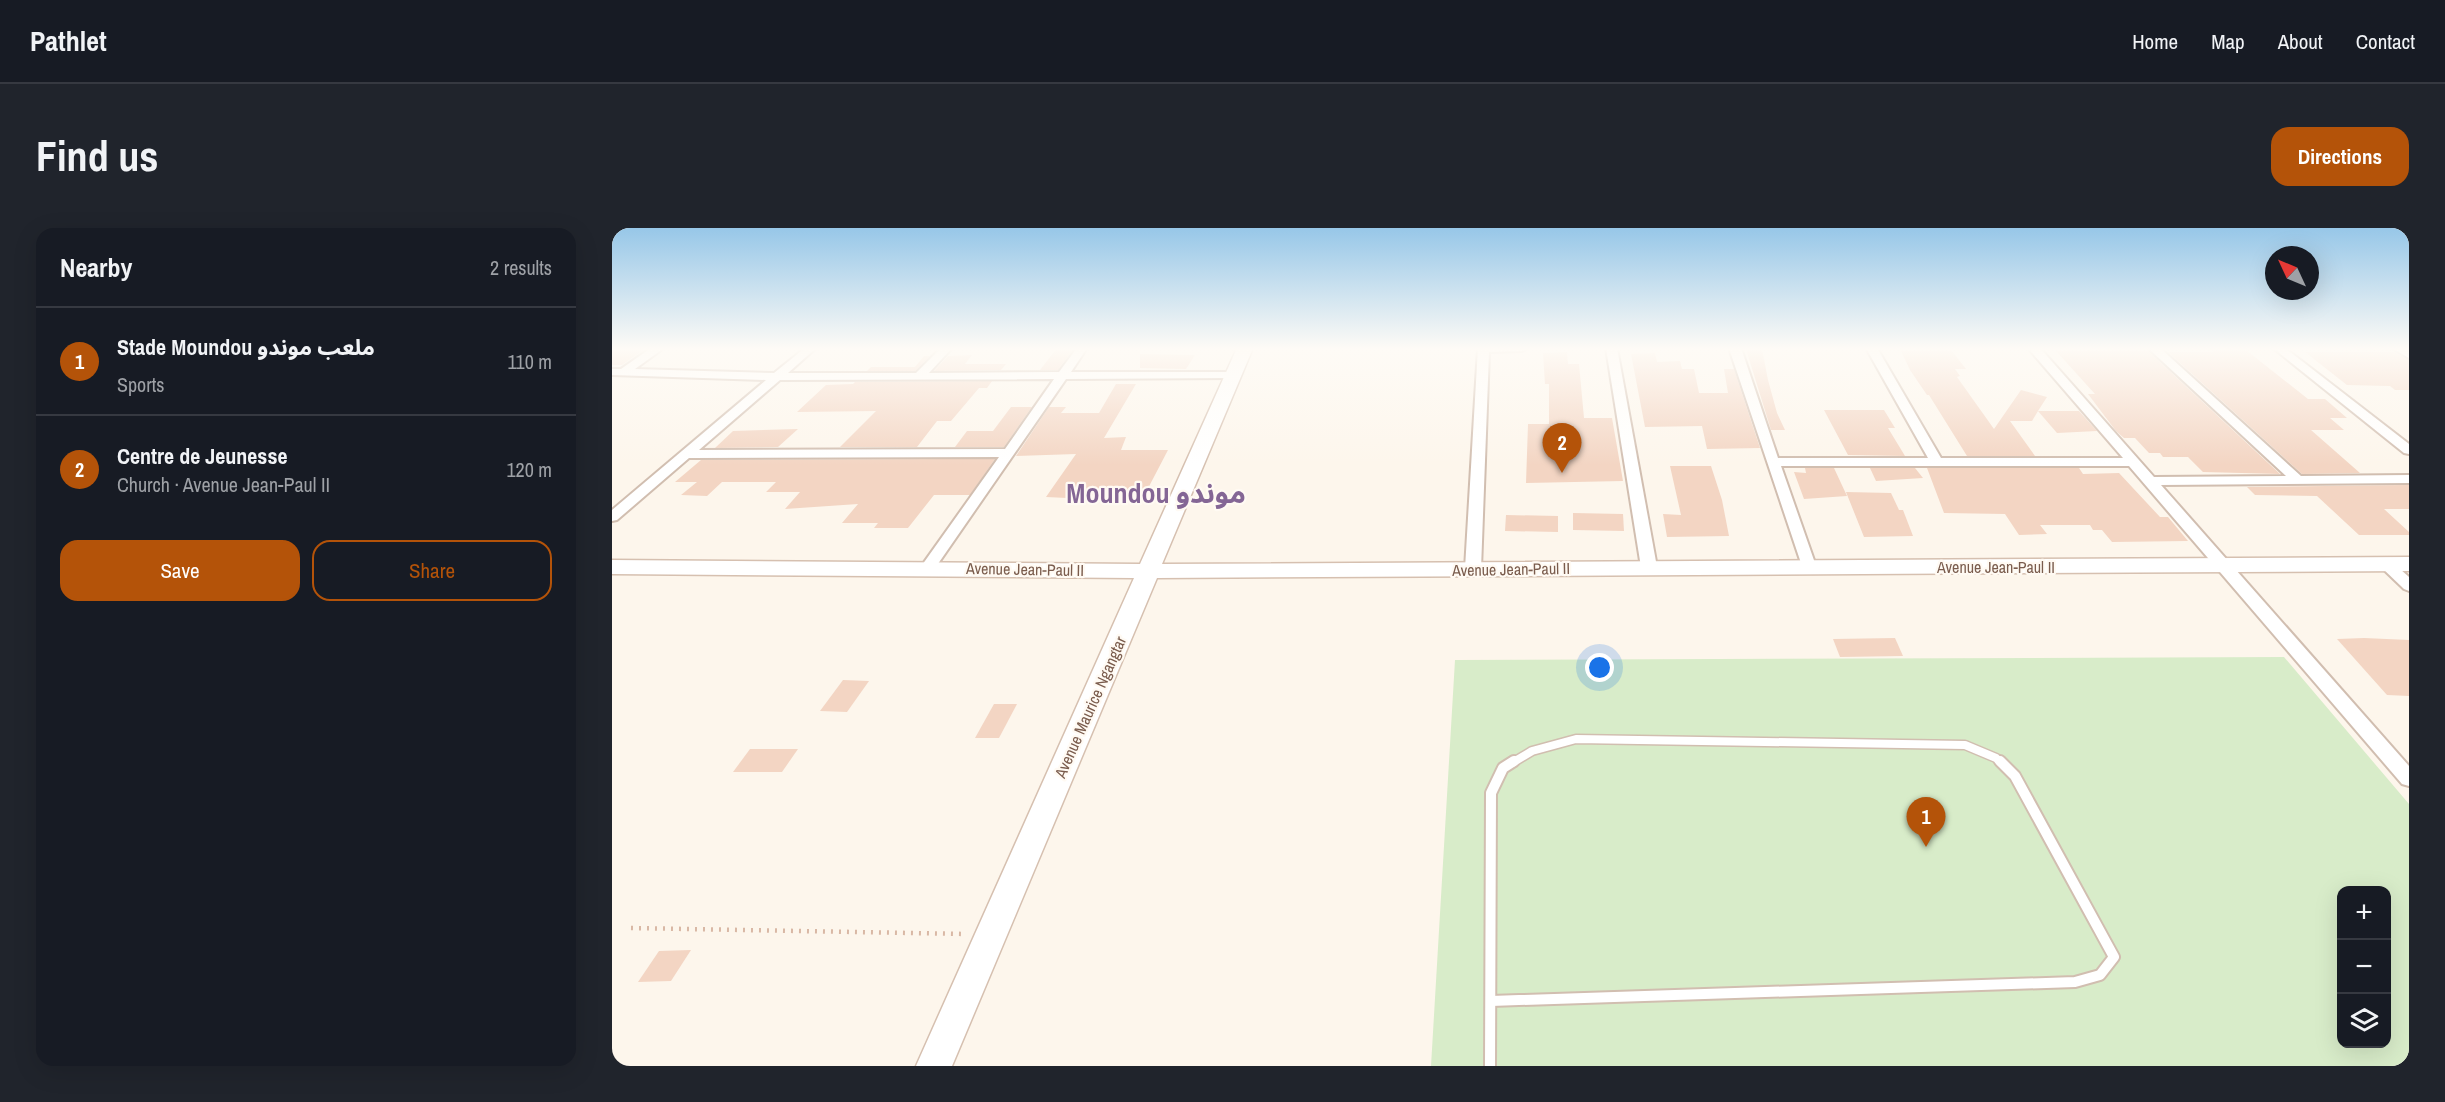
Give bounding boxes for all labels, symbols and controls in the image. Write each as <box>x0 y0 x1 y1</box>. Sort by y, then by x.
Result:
text: Pathlet <box>30 22 107 60</box>
text: Home <box>2132 27 2178 56</box>
text: Map <box>2211 27 2245 56</box>
text: About <box>2278 27 2323 56</box>
text: Contact <box>2356 27 2415 56</box>
button: Directions <box>2271 127 2409 186</box>
text: Find us <box>36 128 158 184</box>
north arrow <box>2265 246 2319 300</box>
text: Nearby <box>60 250 132 285</box>
text: 2 results <box>490 254 552 281</box>
text: Stade Moundou ملعب موندو <box>117 332 375 362</box>
text: 1 <box>75 348 84 375</box>
text: 110 m <box>508 348 552 375</box>
text: Sports <box>117 371 164 398</box>
pin: 2 <box>1542 424 1582 473</box>
text: Centre de Jeunesse <box>117 441 287 471</box>
text: 2 <box>75 456 84 483</box>
text: 120 m <box>506 456 552 483</box>
text: Church · Avenue Jean-Paul II <box>117 471 330 498</box>
district label: Moundou موندو <box>1066 474 1246 512</box>
button: Save <box>60 540 300 601</box>
button: Share <box>312 540 552 601</box>
street label: Avenue Jean-Paul II <box>1936 556 2055 578</box>
street label: Avenue Jean-Paul II <box>965 557 1084 581</box>
street label: Avenue Jean-Paul II <box>1451 557 1570 581</box>
street label: Avenue Maurice Ngangtar <box>1048 632 1131 782</box>
your location <box>1585 653 1614 682</box>
pin: 1 <box>1906 798 1946 847</box>
map controls <box>2337 886 2391 1048</box>
button: + <box>2337 886 2391 940</box>
button: − <box>2337 940 2391 994</box>
button: layers <box>2337 994 2391 1048</box>

